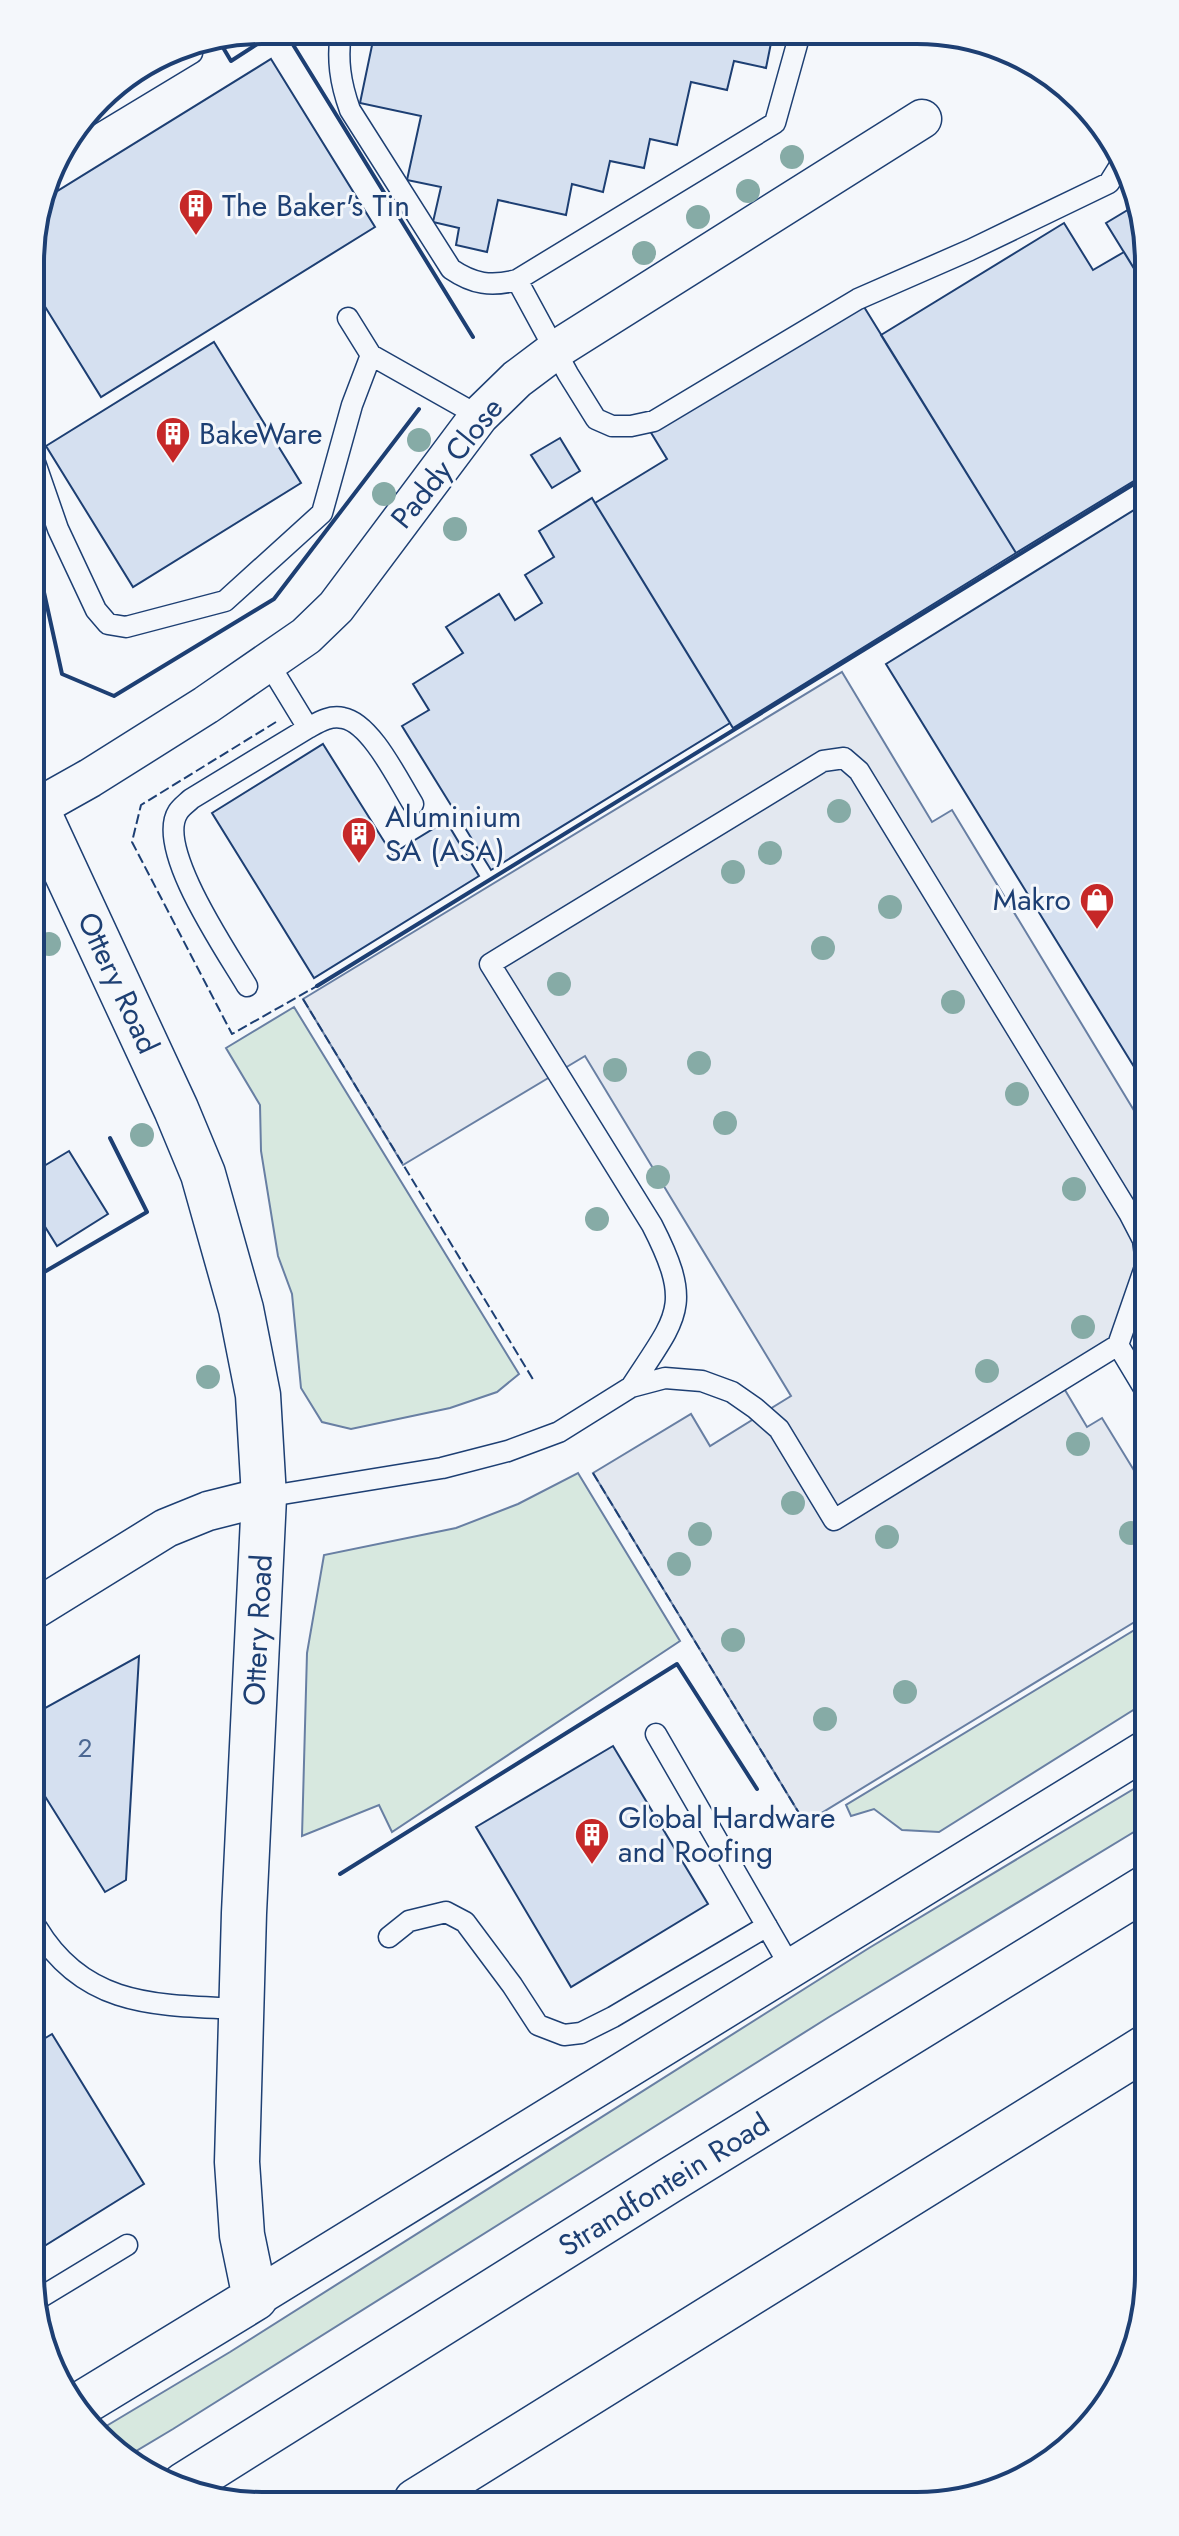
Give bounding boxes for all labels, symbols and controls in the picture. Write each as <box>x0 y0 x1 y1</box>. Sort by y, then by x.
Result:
place label: The Baker's Tin <box>222 184 410 227</box>
building icon: The Baker's Tin <box>177 187 215 237</box>
street label: Paddy Close <box>380 388 513 538</box>
place label: BakeWare <box>199 412 322 455</box>
building icon: BakeWare <box>154 415 192 465</box>
place label: Aluminium SA (ASA) <box>385 795 521 872</box>
building icon: Aluminium SA (ASA) <box>340 815 378 865</box>
place label: Makro <box>993 878 1071 921</box>
shop icon: Makro <box>1078 881 1116 931</box>
street label: Ottery Road <box>67 905 170 1061</box>
street label: Ottery Road <box>232 1553 283 1707</box>
house number: 2 <box>78 1729 92 1767</box>
place label: Global Hardware and Roofing <box>618 1796 835 1873</box>
building icon: Global Hardware and Roofing <box>573 1816 611 1866</box>
street label: Strandfontein Road <box>550 2102 778 2267</box>

